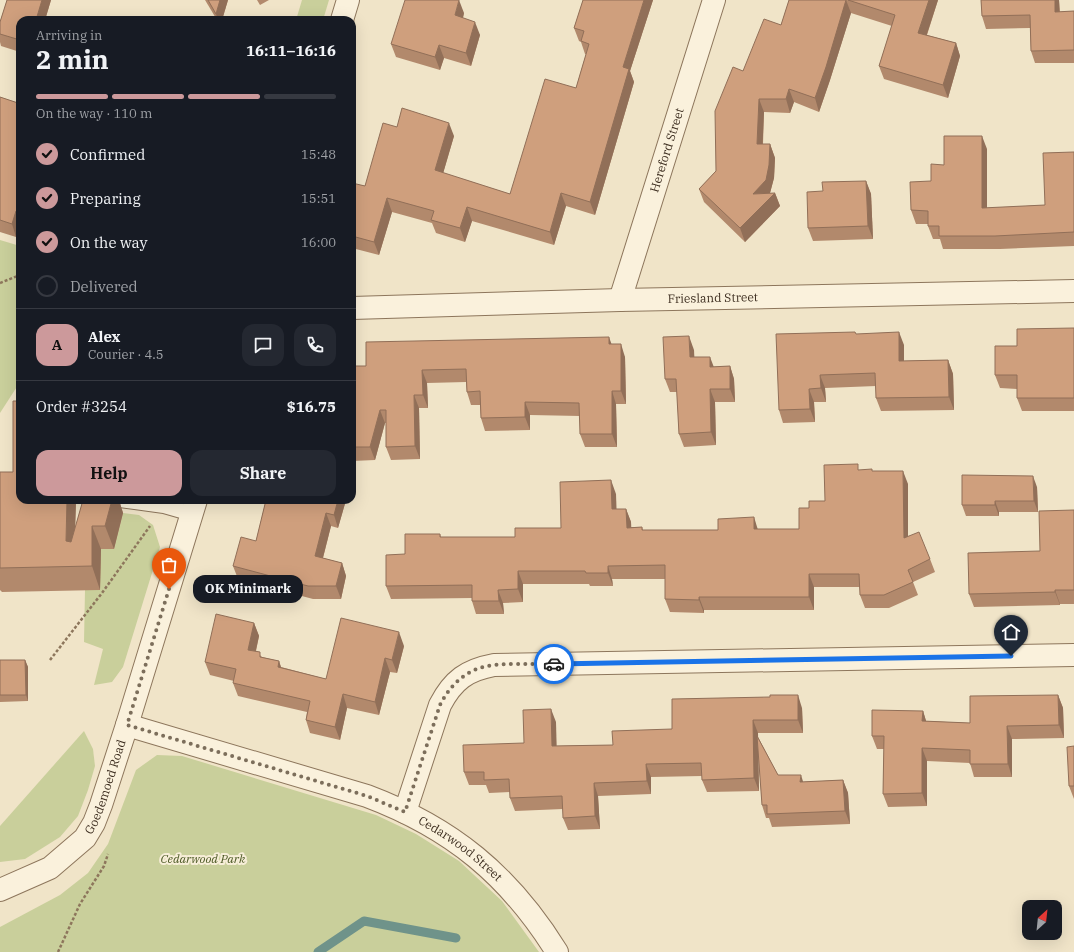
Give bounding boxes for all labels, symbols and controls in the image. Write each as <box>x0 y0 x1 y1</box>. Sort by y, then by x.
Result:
text: Arriving in <box>36 27 102 44</box>
text: 16:11–16:16 <box>246 41 336 60</box>
text: 2 min <box>36 42 109 76</box>
text: On the way · 110 m <box>36 105 152 122</box>
street label: Hereford Street <box>646 106 687 194</box>
icon: check <box>36 143 58 165</box>
text: Confirmed <box>70 145 145 164</box>
text: 15:48 <box>301 146 336 163</box>
icon: check <box>36 187 58 209</box>
text: Preparing <box>70 189 141 208</box>
text: 15:51 <box>301 190 336 207</box>
icon: check <box>36 231 58 253</box>
text: On the way <box>70 233 148 252</box>
text: 16:00 <box>301 234 336 251</box>
text: Delivered <box>70 277 138 296</box>
street label: Friesland Street <box>668 289 758 306</box>
button: chat <box>242 324 284 366</box>
button: phone <box>294 324 336 366</box>
text: Alex <box>88 327 120 346</box>
text: A <box>52 335 62 354</box>
text: Courier · 4.5 <box>88 346 164 363</box>
text: Order #3254 <box>36 397 127 416</box>
text: $16.75 <box>287 397 336 416</box>
button: Help <box>36 450 182 496</box>
button: Share <box>190 450 336 496</box>
pin <box>152 548 186 589</box>
icon: bag <box>158 554 180 576</box>
callout: OK Minimark <box>193 575 303 603</box>
text: OK Minimark <box>205 580 291 597</box>
pin <box>994 615 1028 656</box>
icon: home <box>1000 621 1022 643</box>
courier <box>534 644 574 684</box>
icon: car <box>543 653 565 675</box>
street label: Goedemoed Road <box>81 738 129 837</box>
street label: Cedarwood Street <box>416 812 506 884</box>
park label: Cedarwood Park <box>161 851 246 866</box>
north arrow <box>1022 900 1062 940</box>
map controls <box>1022 900 1062 940</box>

